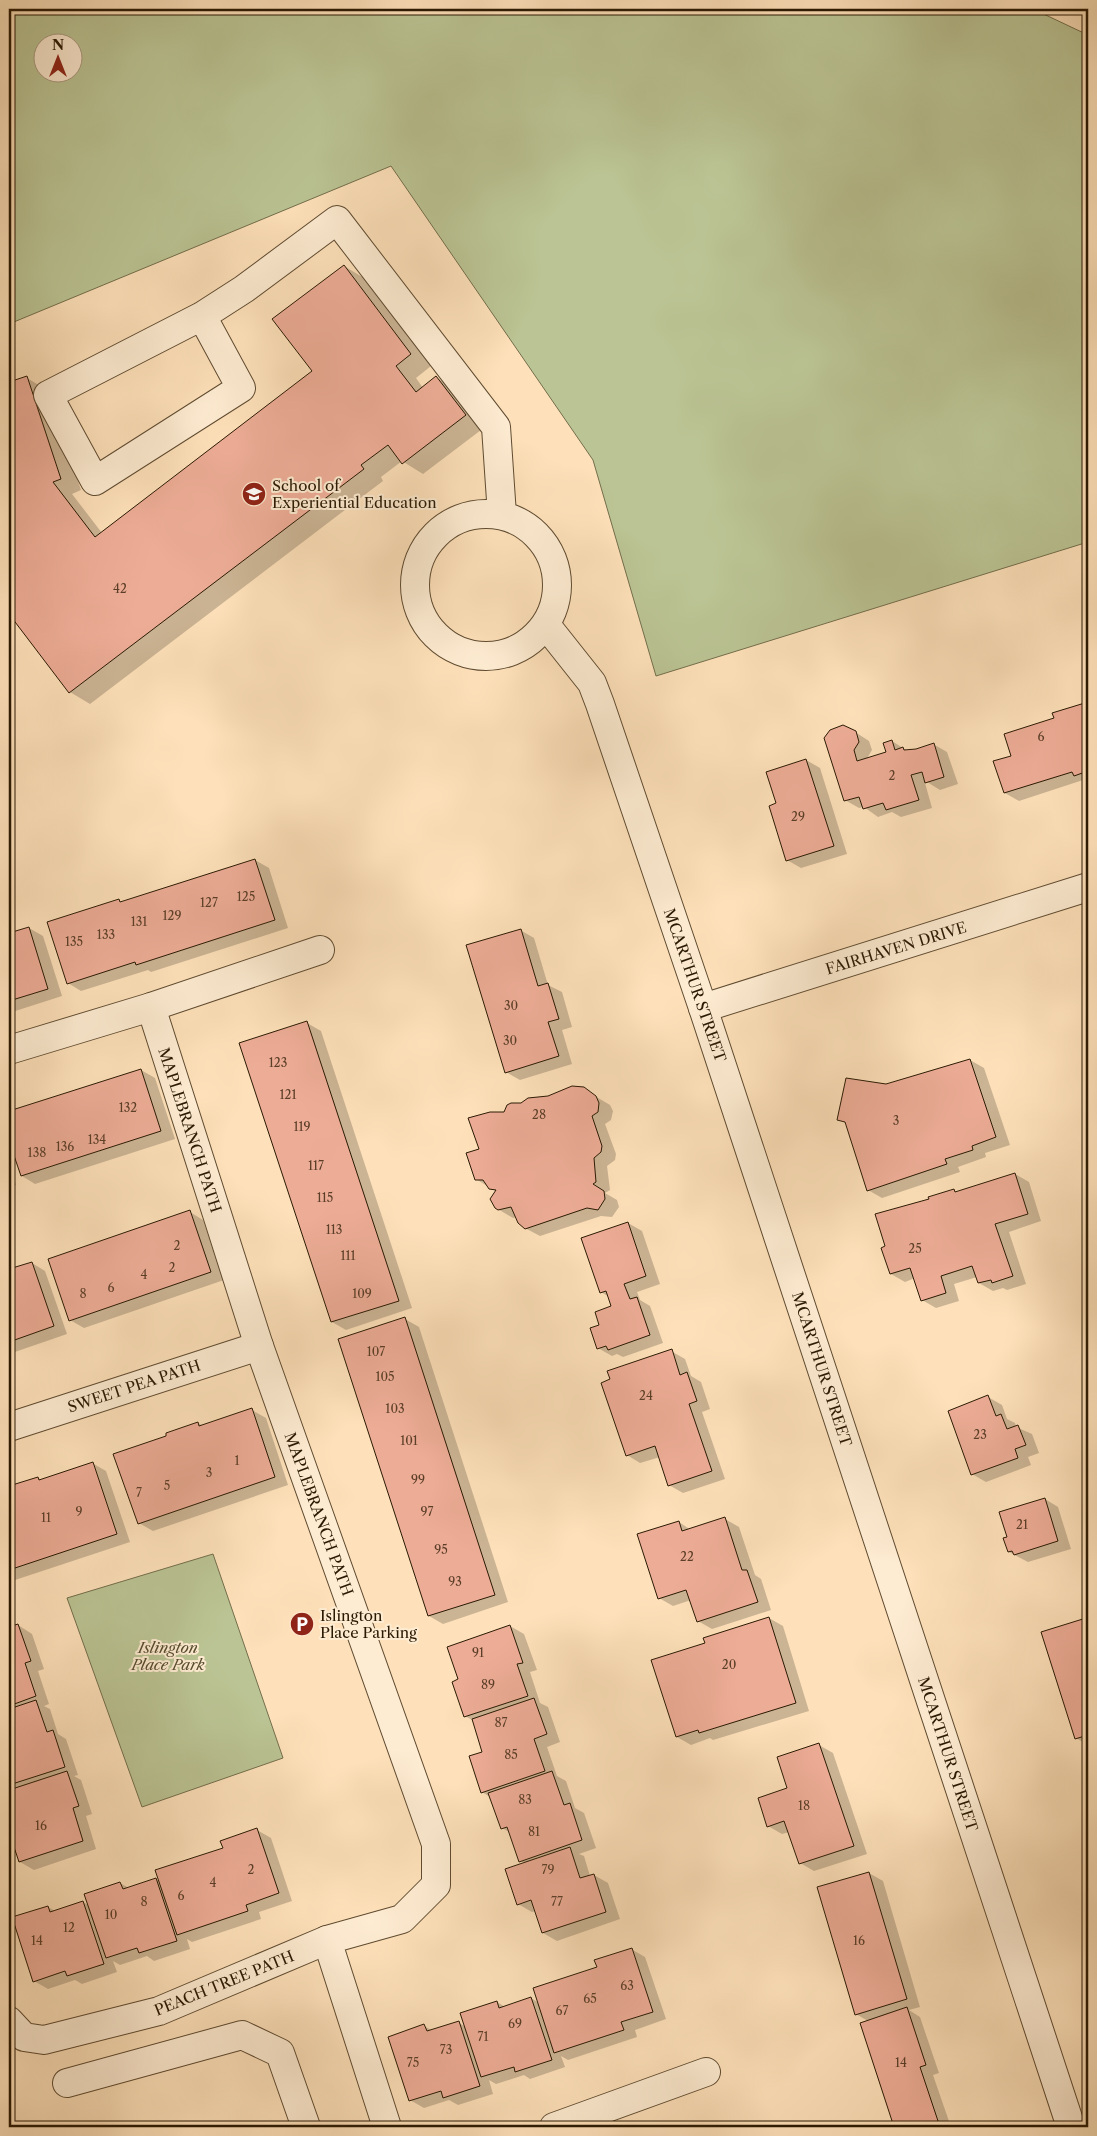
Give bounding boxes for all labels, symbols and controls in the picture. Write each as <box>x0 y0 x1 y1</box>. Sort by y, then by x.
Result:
north arrow <box>32 32 82 82</box>
text: N <box>52 36 64 54</box>
place label: School of Experiential Education <box>272 476 437 512</box>
school or university icon: School of Experiential Education <box>241 481 267 507</box>
house number: 42 <box>113 581 127 596</box>
house number: 6 <box>1037 729 1045 744</box>
house number: 2 <box>889 768 896 783</box>
house number: 29 <box>791 809 805 824</box>
house number: 125 <box>237 889 255 904</box>
house number: 127 <box>200 895 218 910</box>
street label: MCARTHUR STREET <box>660 906 731 1065</box>
house number: 129 <box>163 908 181 923</box>
house number: 131 <box>131 914 147 929</box>
street label: FAIRHAVEN DRIVE <box>823 917 969 979</box>
house number: 133 <box>97 927 115 942</box>
house number: 135 <box>65 934 83 949</box>
house number: 30 <box>504 998 518 1013</box>
house number: 30 <box>503 1033 517 1048</box>
street label: MAPLEBRANCH PATH <box>154 1045 226 1215</box>
house number: 123 <box>269 1055 287 1070</box>
house number: 121 <box>280 1087 297 1102</box>
house number: 132 <box>119 1100 137 1115</box>
house number: 28 <box>532 1107 546 1122</box>
house number: 3 <box>893 1113 899 1128</box>
house number: 119 <box>293 1119 311 1134</box>
house number: 134 <box>88 1132 106 1147</box>
house number: 136 <box>56 1139 74 1154</box>
house number: 138 <box>28 1145 46 1160</box>
house number: 117 <box>308 1158 324 1173</box>
house number: 115 <box>317 1190 333 1205</box>
house number: 113 <box>326 1222 342 1237</box>
house number: 2 <box>174 1238 181 1253</box>
house number: 25 <box>908 1241 922 1256</box>
house number: 111 <box>340 1248 356 1263</box>
house number: 2 <box>169 1260 176 1275</box>
house number: 4 <box>141 1267 148 1282</box>
house number: 6 <box>107 1280 115 1295</box>
house number: 8 <box>79 1286 87 1301</box>
house number: 109 <box>352 1286 372 1301</box>
street label: MCARTHUR STREET <box>788 1289 856 1449</box>
house number: 107 <box>367 1344 385 1359</box>
street label: SWEET PEA PATH <box>65 1355 203 1416</box>
house number: 105 <box>375 1369 395 1384</box>
house number: 24 <box>639 1388 653 1403</box>
house number: 103 <box>385 1401 405 1416</box>
house number: 23 <box>973 1427 987 1442</box>
street label: MAPLEBRANCH PATH <box>281 1430 357 1598</box>
house number: 101 <box>400 1433 418 1448</box>
house number: 1 <box>234 1453 240 1468</box>
house number: 3 <box>206 1465 212 1480</box>
house number: 99 <box>411 1472 425 1487</box>
house number: 5 <box>164 1478 170 1493</box>
house number: 7 <box>136 1485 142 1500</box>
house number: 9 <box>75 1504 83 1519</box>
house number: 97 <box>421 1504 434 1519</box>
house number: 11 <box>41 1510 51 1525</box>
house number: 21 <box>1016 1517 1028 1532</box>
house number: 95 <box>434 1542 448 1557</box>
house number: 22 <box>680 1549 694 1564</box>
house number: 93 <box>448 1574 462 1589</box>
place label: Islington Place Parking <box>320 1606 417 1642</box>
parking icon: Islington Place Parking <box>289 1611 315 1637</box>
park label: Islington Place Park <box>130 1638 205 1674</box>
house number: 91 <box>472 1645 484 1660</box>
house number: 20 <box>722 1657 736 1672</box>
street label: MCARTHUR STREET <box>914 1674 982 1834</box>
house number: 89 <box>481 1677 495 1692</box>
house number: 87 <box>494 1715 508 1730</box>
house number: 85 <box>504 1747 518 1762</box>
house number: 83 <box>518 1792 532 1807</box>
house number: 18 <box>798 1798 810 1813</box>
house number: 16 <box>35 1818 47 1833</box>
house number: 81 <box>528 1824 540 1839</box>
house number: 2 <box>248 1862 255 1877</box>
house number: 79 <box>542 1862 554 1877</box>
house number: 4 <box>210 1875 217 1890</box>
house number: 6 <box>177 1888 185 1903</box>
house number: 8 <box>140 1894 148 1909</box>
house number: 77 <box>551 1894 563 1909</box>
house number: 10 <box>105 1907 117 1922</box>
house number: 12 <box>63 1920 75 1935</box>
house number: 14 <box>31 1933 43 1948</box>
house number: 16 <box>853 1933 865 1948</box>
street label: PEACH TREE PATH <box>151 1946 297 2020</box>
house number: 63 <box>620 1978 634 1993</box>
house number: 65 <box>583 1991 597 2006</box>
house number: 67 <box>556 2003 568 2018</box>
house number: 69 <box>508 2016 522 2031</box>
house number: 71 <box>478 2029 488 2044</box>
house number: 73 <box>440 2042 452 2057</box>
house number: 75 <box>407 2055 419 2070</box>
house number: 14 <box>895 2055 907 2070</box>

